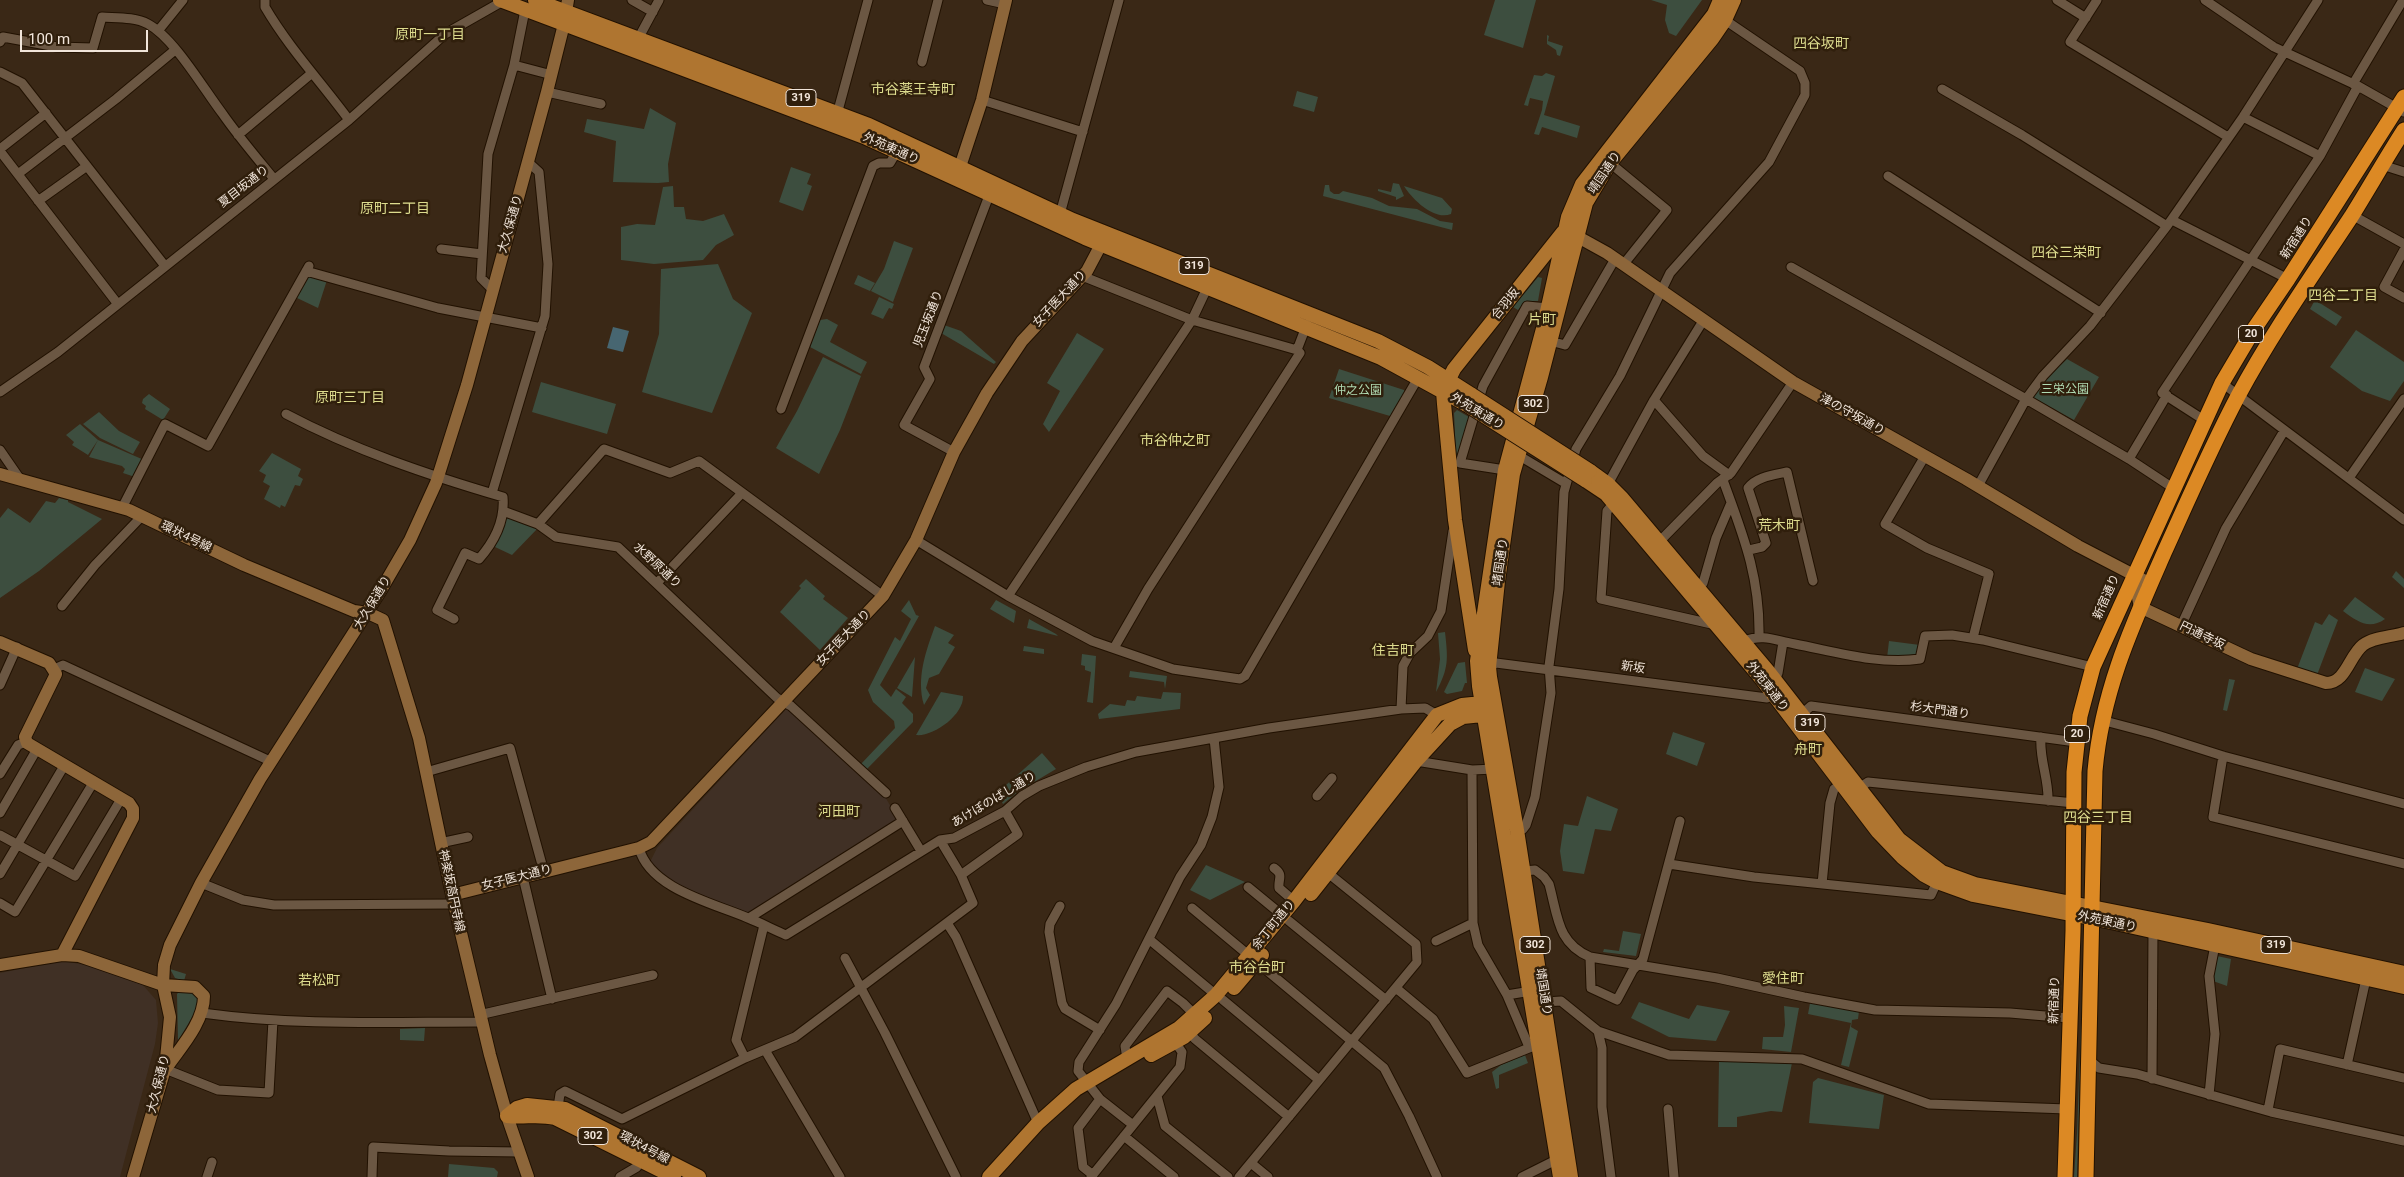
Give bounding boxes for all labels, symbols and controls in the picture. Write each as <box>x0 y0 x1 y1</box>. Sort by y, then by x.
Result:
scale bar <box>22 20 150 52</box>
district label: 原町一丁目 <box>395 27 465 43</box>
text: 100 m <box>28 30 70 48</box>
district label: 四谷坂町 <box>1793 36 1849 52</box>
district label: 市谷薬王寺町 <box>871 82 955 98</box>
road number: 319 <box>786 90 816 106</box>
street label: 外苑東通り <box>861 130 921 168</box>
street label: 靖国通り <box>1586 149 1624 197</box>
street label: 夏目坂通り <box>216 163 272 211</box>
street label: 大久保通り <box>496 193 526 255</box>
district label: 原町二丁目 <box>360 201 430 217</box>
street label: 新宿通り <box>2278 214 2316 262</box>
district label: 四谷三栄町 <box>2031 245 2101 261</box>
road number: 319 <box>1179 258 1209 274</box>
street label: 女子医大通り <box>1030 268 1090 330</box>
street label: 合羽坂 <box>1489 285 1523 323</box>
street label: 児玉坂通り <box>912 288 946 350</box>
district label: 四谷二丁目 <box>2308 288 2378 304</box>
district label: 片町 <box>1528 312 1556 328</box>
road number: 20 <box>2238 326 2264 342</box>
park label: 三栄公園 <box>2041 383 2089 397</box>
park label: 仲之公園 <box>1334 384 1382 398</box>
district label: 原町三丁目 <box>315 390 385 406</box>
street label: 外苑東通り <box>1448 390 1506 434</box>
street label: 津の守坂通り <box>1817 391 1887 439</box>
road number: 302 <box>1518 396 1548 412</box>
district label: 市谷仲之町 <box>1140 433 1210 449</box>
district label: 荒木町 <box>1758 518 1800 534</box>
street label: 環状4号線 <box>158 519 214 555</box>
street label: 靖国通り <box>1491 537 1511 587</box>
street label: 水野原通り <box>630 540 684 592</box>
street label: 新宿通り <box>2091 572 2123 622</box>
street label: 大久保通り <box>351 574 395 632</box>
street label: 女子医大通り <box>814 607 874 669</box>
street label: 円通寺坂 <box>2177 619 2227 653</box>
district label: 住吉町 <box>1372 643 1414 659</box>
street label: 新坂 <box>1620 659 1646 677</box>
street label: 外苑東通り <box>1743 659 1791 715</box>
street label: 杉大門通り <box>1909 700 1971 722</box>
road number: 319 <box>1795 714 1825 731</box>
road number: 20 <box>2064 726 2090 742</box>
district label: 舟町 <box>1794 742 1822 758</box>
street label: あけぼのばし通り <box>949 769 1039 831</box>
district label: 河田町 <box>818 804 860 820</box>
district label: 四谷三丁目 <box>2063 810 2133 826</box>
street label: 神楽坂高円寺線 <box>435 848 467 934</box>
street label: 女子医大通り <box>480 862 554 894</box>
street label: 余丁町通り <box>1250 897 1298 953</box>
street label: 外苑東通り <box>2076 909 2138 935</box>
road number: 302 <box>1520 936 1550 954</box>
road number: 319 <box>2261 936 2291 954</box>
district label: 市谷台町 <box>1229 960 1285 976</box>
street label: 靖国通り <box>1532 967 1554 1017</box>
district label: 愛住町 <box>1762 971 1804 987</box>
district label: 若松町 <box>298 973 340 989</box>
street label: 新宿通り <box>2047 976 2063 1024</box>
street label: 大久保通り <box>145 1053 173 1115</box>
road number: 302 <box>578 1128 608 1144</box>
street label: 環状4号線 <box>616 1129 672 1167</box>

